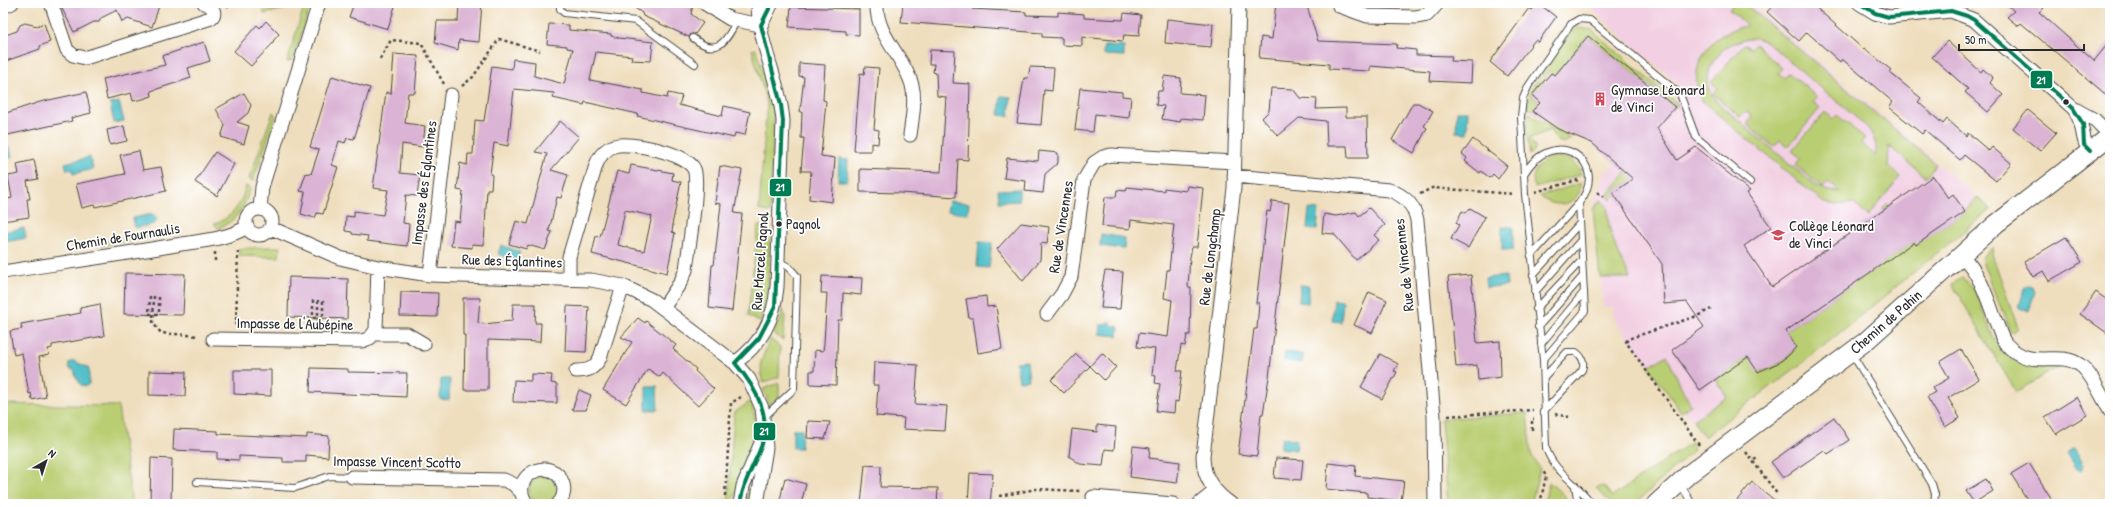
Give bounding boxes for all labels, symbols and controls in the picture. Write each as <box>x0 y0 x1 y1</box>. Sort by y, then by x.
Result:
scale bar <box>1959 26 2084 52</box>
text: 50 m <box>1965 31 1986 48</box>
line badge: 21 <box>2030 70 2053 89</box>
text: 21 <box>2036 73 2046 87</box>
place label: Gymnase Léonard de Vinci <box>1611 79 1705 117</box>
building icon: Gymnase Léonard de Vinci <box>1592 91 1608 107</box>
unlabelled marker <box>2061 97 2071 107</box>
street label: Impasse des Églantines <box>405 119 442 246</box>
line badge: 21 <box>769 178 792 197</box>
street label: Rue de Vincennes <box>1043 179 1078 275</box>
text: 21 <box>775 180 785 194</box>
street label: Rue de Longchamp <box>1193 207 1226 306</box>
street label: Rue Marcel Pagnol <box>746 211 773 311</box>
place label: Pagnol <box>786 214 820 234</box>
place label: Collège Léonard de Vinci <box>1789 215 1874 253</box>
street label: Chemin de Fournaulis <box>65 217 181 256</box>
street label: Rue de Vincennes <box>1388 217 1419 312</box>
marker: Pagnol <box>774 219 784 229</box>
school or university icon: Collège Léonard de Vinci <box>1770 227 1786 243</box>
street label: Rue des Églantines <box>462 248 563 273</box>
street label: Chemin de Pahin <box>1845 284 1926 359</box>
street label: Impasse de l'Aubépine <box>236 312 354 335</box>
line badge: 21 <box>753 422 776 441</box>
text: 21 <box>759 424 769 438</box>
north arrow <box>26 441 66 481</box>
text: N <box>46 446 59 461</box>
street label: Impasse Vincent Scotto <box>333 450 461 473</box>

